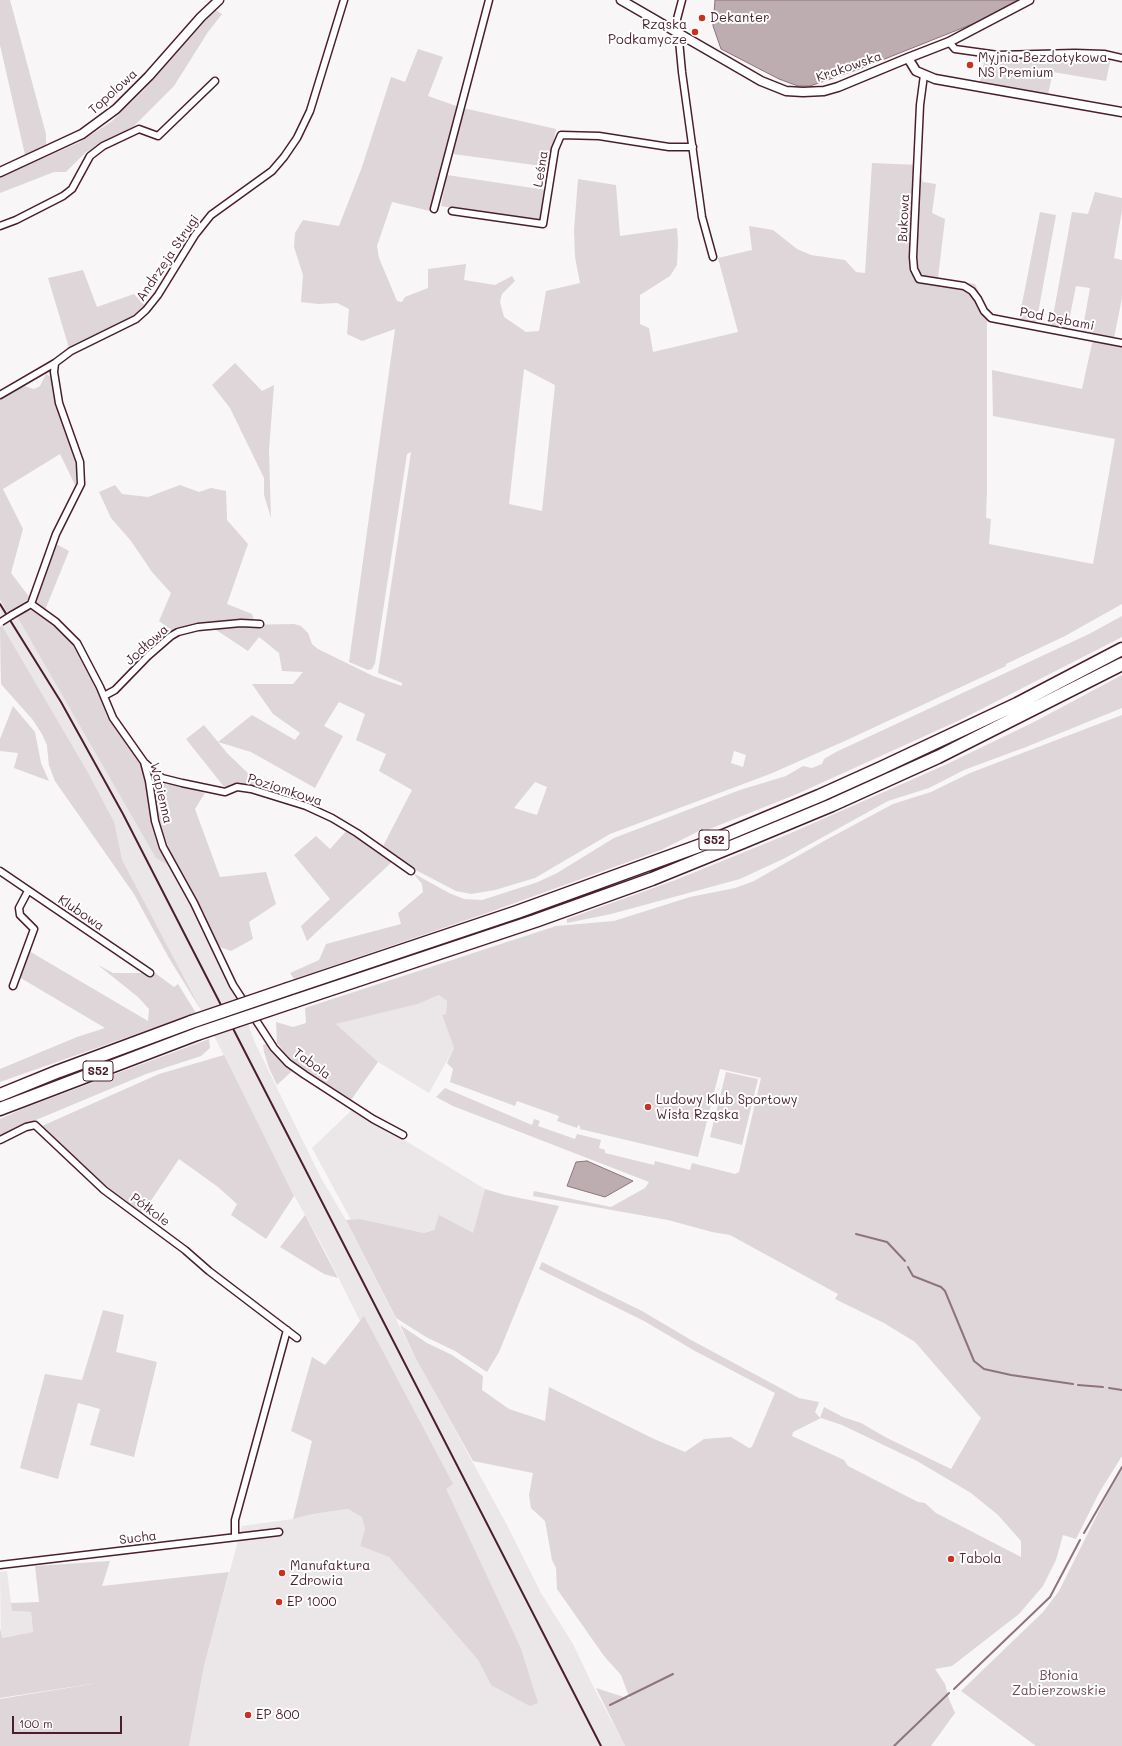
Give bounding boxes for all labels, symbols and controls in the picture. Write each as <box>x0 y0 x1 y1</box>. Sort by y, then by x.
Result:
place label: Dekanter <box>710 10 769 26</box>
marker: Dekanter <box>697 13 707 23</box>
place label: Rząska Podkamycze <box>608 17 687 48</box>
marker: Rząska Podkamycze <box>690 27 700 37</box>
street label: Krakowska <box>814 48 884 86</box>
place label: Myjnia Bezdotykowa NS Premium <box>978 50 1108 81</box>
marker: Myjnia Bezdotykowa NS Premium <box>965 60 975 70</box>
street label: Topolowa <box>86 66 140 118</box>
street label: Leśna <box>530 150 552 188</box>
street label: Bukowa <box>895 194 913 242</box>
street label: Andrzeja Strugi <box>133 212 203 304</box>
street label: Pod Dębami <box>1018 304 1096 334</box>
street label: Jodłowa <box>122 621 172 669</box>
street label: Wapienna <box>146 761 176 825</box>
street label: Poziomkowa <box>246 771 324 809</box>
road number: S52 <box>699 830 729 850</box>
street label: Klubowa <box>55 892 107 934</box>
street label: Tabola <box>290 1045 334 1083</box>
road number: S52 <box>83 1061 113 1081</box>
place label: Ludowy Klub Sportowy Wisła Rząska <box>656 1092 798 1123</box>
marker: Ludowy Klub Sportowy Wisła Rząska <box>643 1102 653 1112</box>
street label: Półkole <box>127 1190 173 1230</box>
street label: Sucha <box>118 1528 158 1548</box>
place label: Tabola <box>959 1551 1002 1567</box>
marker: Tabola <box>946 1554 956 1564</box>
place label: Manufaktura Zdrowia <box>290 1558 370 1589</box>
marker: Manufaktura Zdrowia <box>277 1568 287 1578</box>
place label: EP 1000 <box>287 1594 336 1610</box>
marker: EP 1000 <box>274 1597 284 1607</box>
park label: Błonia Zabierzowskie <box>1012 1668 1106 1699</box>
place label: EP 800 <box>256 1707 299 1723</box>
scale bar <box>14 1708 124 1734</box>
marker: EP 800 <box>243 1710 253 1720</box>
text: 100 m <box>19 1715 53 1731</box>

